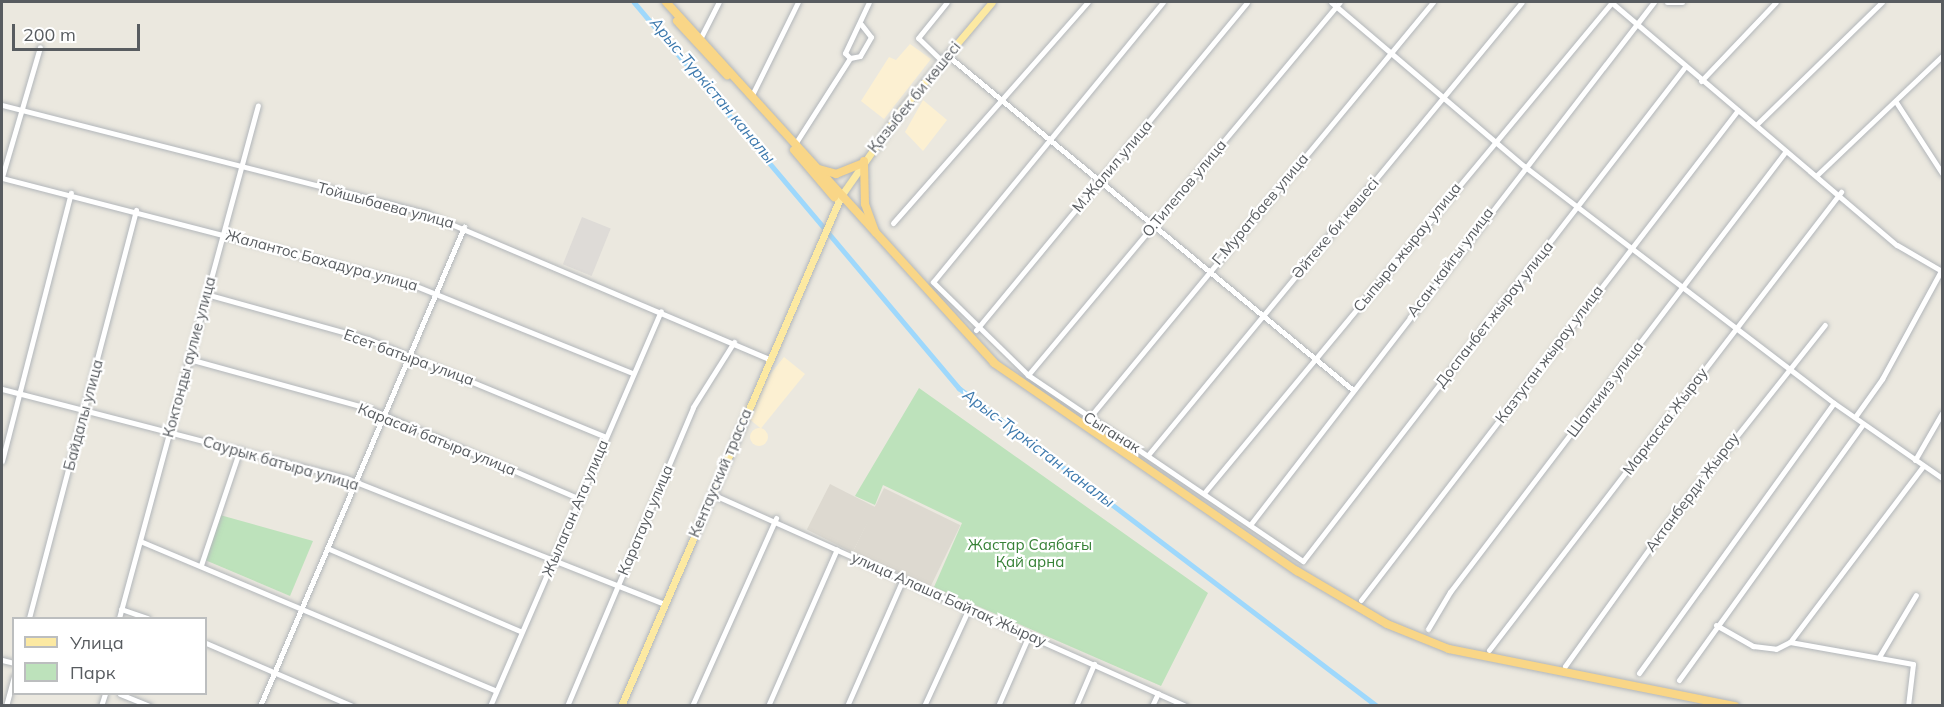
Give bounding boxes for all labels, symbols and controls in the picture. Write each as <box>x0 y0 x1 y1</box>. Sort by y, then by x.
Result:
scale bar <box>15 12 142 50</box>
water label: Арыс-Түркістан каналы <box>646 13 780 167</box>
text: 200 m <box>23 23 76 46</box>
street label: Қазыбек би көшесі <box>864 38 964 156</box>
street label: М.Жалил улица <box>1068 116 1156 216</box>
street label: О.Тилепов улица <box>1138 136 1230 240</box>
street label: Г.Муратбаев улица <box>1208 150 1312 268</box>
street label: Әйтеке би көшесі <box>1288 174 1382 282</box>
street label: Тойшыбаева улица <box>316 178 456 232</box>
street label: Сыпыра жырау улица <box>1349 179 1465 315</box>
street label: Асан кайгы улица <box>1403 204 1497 320</box>
street label: Жалантос Бахадура улица <box>224 226 420 294</box>
street label: Доспанбет жырау улица <box>1431 237 1557 391</box>
street label: Коктонды аулие улица <box>159 275 219 439</box>
street label: Казтуган жырау улица <box>1491 282 1607 426</box>
street label: Есет батыра улица <box>341 325 477 389</box>
street label: Шалкииз улица <box>1563 338 1647 440</box>
street label: Байдалы улица <box>60 358 106 472</box>
street label: Маркаска Жырау <box>1619 364 1711 478</box>
water label: Арыс-Түркістан каналы <box>959 385 1119 511</box>
street label: Карасай батыра улица <box>355 399 519 479</box>
street label: Кентауский трасса <box>685 406 755 540</box>
street label: Сыганак <box>1080 408 1144 456</box>
street label: Актанберди Жырау <box>1641 429 1743 555</box>
street label: Саурык батыра улица <box>201 432 361 494</box>
street label: Жылаган Ата улица <box>538 437 612 579</box>
street label: Каратауа улица <box>614 462 676 578</box>
park label: Жастар Саябағы Қай арна <box>968 535 1092 570</box>
street label: улица Алаша Байтақ Жырау <box>849 548 1049 650</box>
legend <box>12 617 207 695</box>
text: Улица <box>70 631 124 654</box>
text: Парк <box>70 661 115 684</box>

